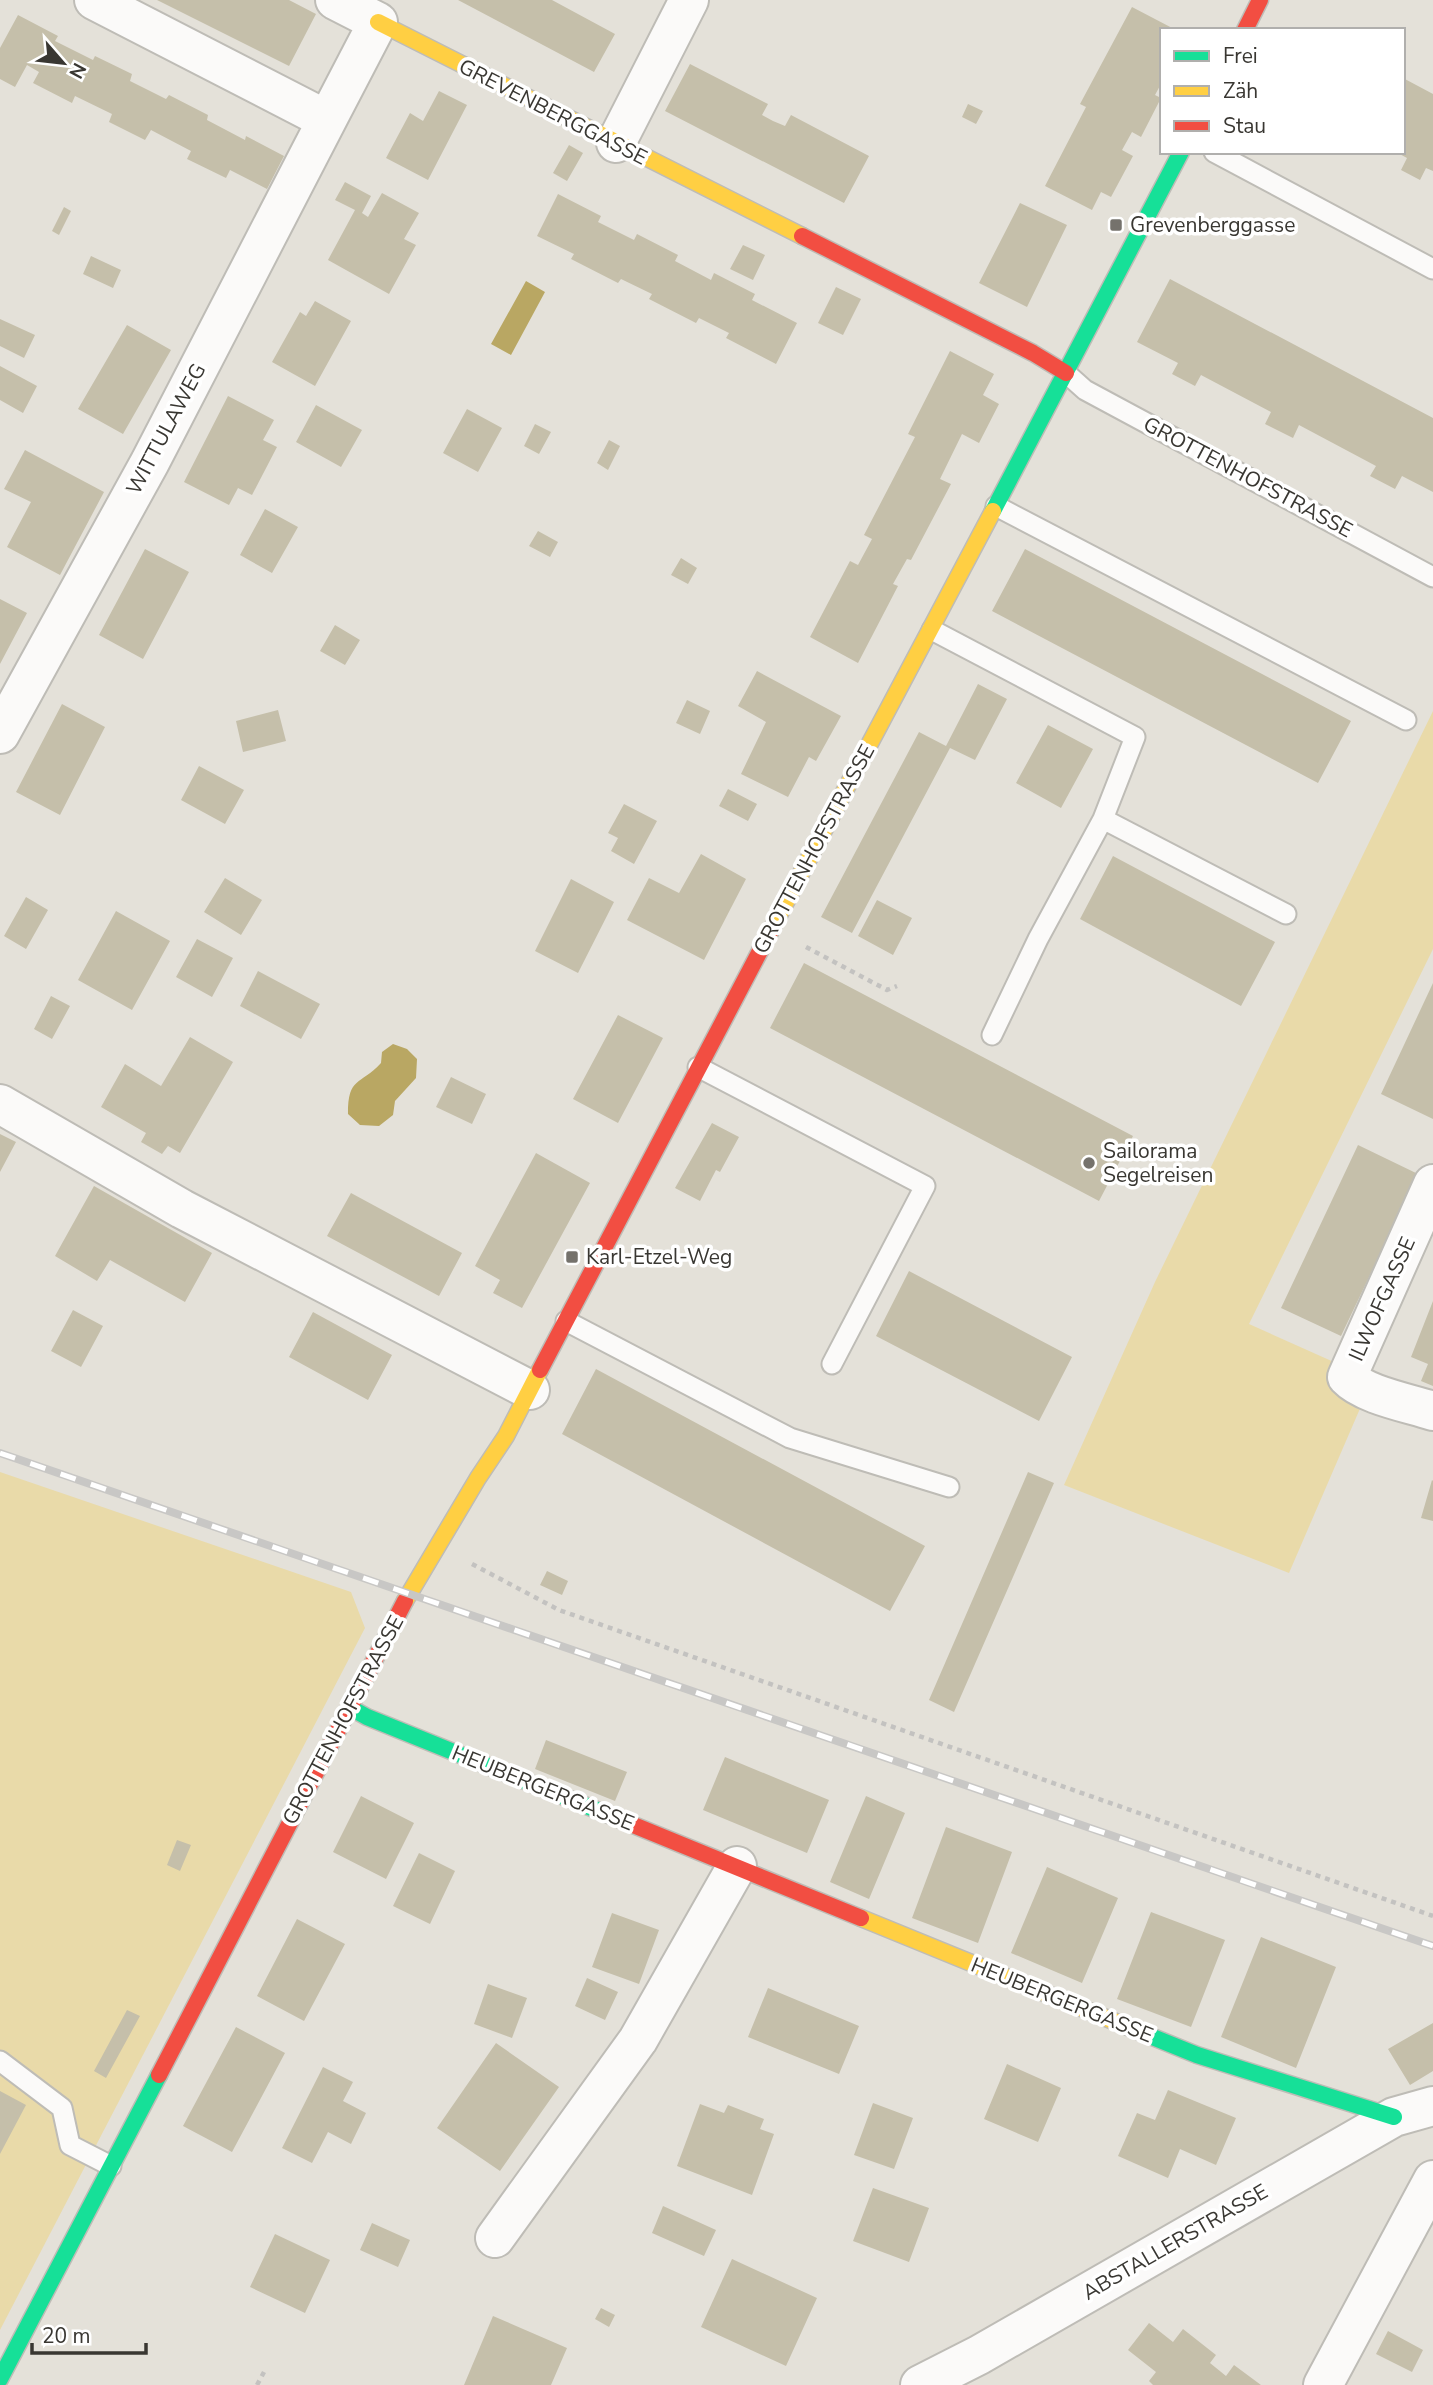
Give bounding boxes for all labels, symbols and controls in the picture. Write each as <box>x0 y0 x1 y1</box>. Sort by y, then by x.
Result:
north arrow <box>28 28 98 98</box>
legend <box>1160 28 1405 154</box>
text: Frei <box>1223 42 1258 70</box>
street label: GREVENBERGGASSE <box>454 52 652 172</box>
text: N <box>62 58 92 83</box>
text: Zäh <box>1223 77 1258 105</box>
text: Stau <box>1223 112 1266 140</box>
place label: Grevenberggasse <box>1130 211 1295 239</box>
marker: Grevenberggasse <box>1108 217 1124 233</box>
street label: WITTULAWEG <box>120 358 212 500</box>
street label: GROTTENHOFSTRASSE <box>1139 410 1357 544</box>
street label: GROTTENHOFSTRASSE <box>747 740 881 958</box>
place label: Sailorama Segelreisen <box>1103 1137 1213 1189</box>
marker: Sailorama Segelreisen <box>1081 1155 1097 1171</box>
street label: ILWOFGASSE <box>1342 1232 1422 1366</box>
place label: Karl-Etzel-Weg <box>586 1243 732 1271</box>
marker: Karl-Etzel-Weg <box>564 1249 580 1265</box>
street label: GROTTENHOFSTRASSE <box>276 1611 410 1829</box>
street label: HEUBERGERGASSE <box>448 1739 638 1837</box>
street label: HEUBERGERGASSE <box>967 1951 1157 2049</box>
street label: ABSTALLERSTRASSE <box>1077 2177 1273 2307</box>
scale bar <box>32 2312 145 2356</box>
text: 20 m <box>42 2322 91 2350</box>

